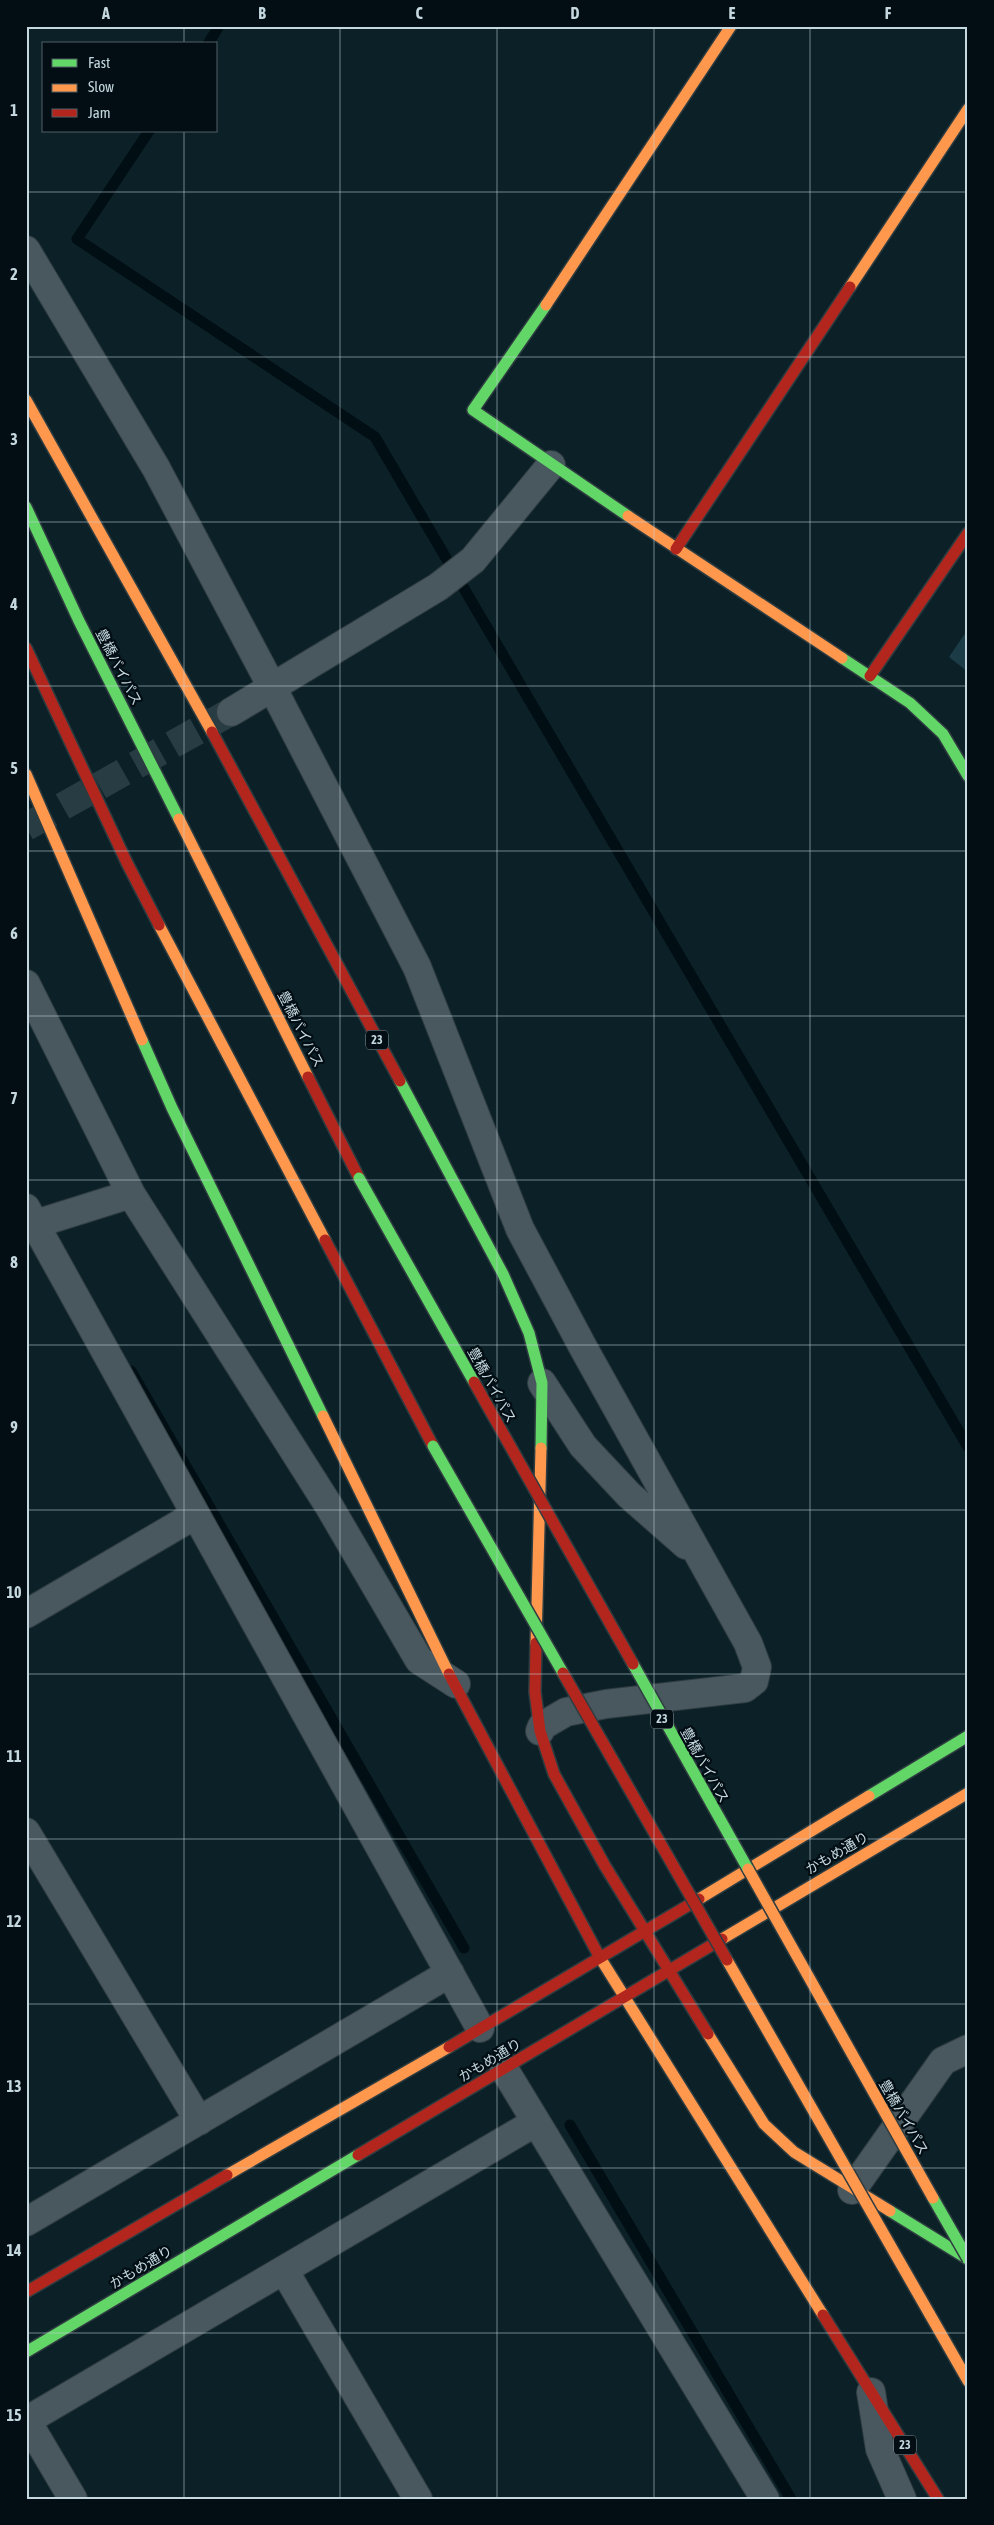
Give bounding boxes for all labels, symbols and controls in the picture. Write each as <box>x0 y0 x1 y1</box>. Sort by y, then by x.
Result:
text: A <box>101 4 110 22</box>
text: B <box>258 4 266 22</box>
text: C <box>415 4 423 22</box>
text: D <box>571 4 580 22</box>
text: E <box>729 4 736 22</box>
text: F <box>885 4 892 22</box>
legend <box>42 42 218 132</box>
text: Fast <box>88 54 110 71</box>
text: Slow <box>88 78 114 95</box>
text: 1 <box>10 101 18 119</box>
text: Jam <box>88 104 111 121</box>
text: 2 <box>10 265 18 283</box>
text: 3 <box>10 430 18 448</box>
text: 4 <box>9 595 18 613</box>
street label: 豊橋バイパス <box>93 626 145 708</box>
text: 5 <box>10 759 18 777</box>
text: 6 <box>10 924 18 942</box>
street label: 豊橋バイパス <box>275 988 327 1070</box>
road number: 23 <box>366 1030 388 1050</box>
text: 7 <box>10 1089 18 1107</box>
text: 8 <box>10 1253 18 1271</box>
street label: 豊橋バイパス <box>465 1345 519 1425</box>
text: 9 <box>10 1418 18 1436</box>
text: 10 <box>6 1583 22 1601</box>
road number: 23 <box>651 1710 673 1728</box>
street label: 豊橋バイパス <box>678 1725 732 1805</box>
text: 11 <box>6 1747 22 1765</box>
street label: かもめ通り <box>803 1829 871 1877</box>
text: 12 <box>6 1912 22 1930</box>
street label: かもめ通り <box>456 2035 524 2085</box>
text: 13 <box>6 2077 22 2095</box>
street label: 豊橋バイパス <box>876 2077 932 2157</box>
text: 14 <box>6 2241 22 2259</box>
street label: かもめ通り <box>107 2242 175 2292</box>
text: 15 <box>6 2406 22 2424</box>
road number: 23 <box>894 2436 916 2454</box>

